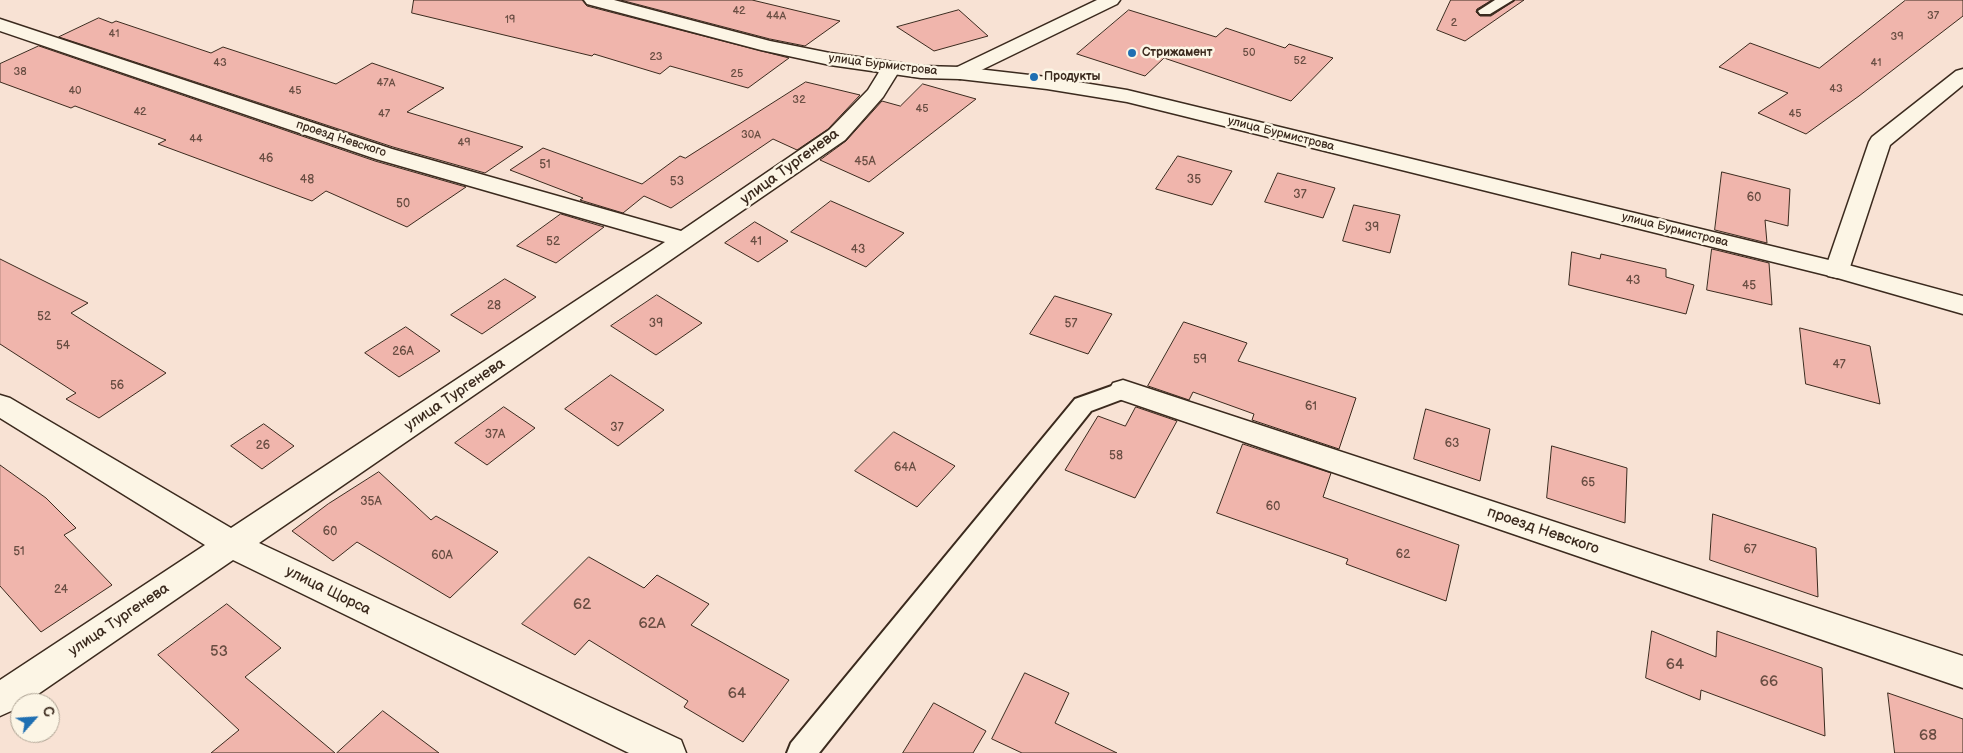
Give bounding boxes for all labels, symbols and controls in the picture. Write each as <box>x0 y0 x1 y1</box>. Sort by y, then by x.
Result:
house number: 42 <box>732 4 746 18</box>
house number: 44А <box>766 9 786 23</box>
house number: 37 <box>1927 9 1939 23</box>
house number: 19 <box>505 13 515 27</box>
house number: 2 <box>1451 16 1457 30</box>
house number: 41 <box>109 27 119 41</box>
house number: 39 <box>1890 30 1904 44</box>
place label: Стрижамент <box>1142 46 1212 60</box>
house number: 50 <box>1243 46 1255 60</box>
marker: Стрижамент <box>1126 47 1138 59</box>
house number: 23 <box>649 50 663 64</box>
street label: улица Бурмистрова <box>828 51 938 79</box>
house number: 52 <box>1294 54 1306 68</box>
house number: 43 <box>213 56 227 70</box>
house number: 41 <box>1871 56 1881 70</box>
house number: 38 <box>13 65 27 79</box>
house number: 25 <box>731 67 743 81</box>
place label: Продукты <box>1044 70 1101 84</box>
marker: Продукты <box>1028 71 1040 83</box>
house number: 47А <box>377 76 395 90</box>
house number: 43 <box>1829 82 1843 96</box>
house number: 40 <box>68 84 82 98</box>
house number: 45 <box>288 84 302 98</box>
house number: 32 <box>792 93 806 107</box>
house number: 45 <box>915 102 929 116</box>
house number: 42 <box>133 105 147 119</box>
house number: 47 <box>378 107 390 121</box>
house number: 45 <box>1788 107 1802 121</box>
street label: улица Бурмистрова <box>1226 114 1336 154</box>
street label: проезд Невского <box>294 118 388 160</box>
street label: улица Тургенева <box>737 125 843 209</box>
house number: 30А <box>741 128 761 142</box>
house number: 44 <box>189 132 203 146</box>
house number: 49 <box>457 136 471 150</box>
house number: 46 <box>259 152 273 166</box>
house number: 45А <box>854 155 876 169</box>
house number: 51 <box>539 158 551 172</box>
house number: 48 <box>300 173 314 187</box>
house number: 35 <box>1187 173 1201 187</box>
house number: 53 <box>670 175 684 189</box>
house number: 37 <box>1293 188 1307 202</box>
house number: 60 <box>1747 191 1761 205</box>
house number: 50 <box>396 197 410 211</box>
street label: улица Бурмистрова <box>1620 210 1730 250</box>
house number: 39 <box>1365 221 1379 235</box>
house number: 52 <box>546 235 560 249</box>
house number: 41 <box>750 235 762 249</box>
house number: 43 <box>851 243 865 257</box>
house number: 43 <box>1626 274 1640 288</box>
house number: 45 <box>1742 279 1756 293</box>
house number: 28 <box>487 299 501 313</box>
house number: 52 <box>37 310 51 324</box>
house number: 39 <box>649 317 663 331</box>
house number: 57 <box>1065 317 1077 331</box>
house number: 54 <box>56 339 70 353</box>
house number: 26А <box>392 345 414 359</box>
house number: 59 <box>1193 353 1207 367</box>
street label: улица Тургенева <box>401 355 509 435</box>
house number: 47 <box>1832 358 1846 372</box>
house number: 56 <box>110 379 124 393</box>
house number: 61 <box>1305 400 1317 414</box>
house number: 37 <box>610 421 624 435</box>
house number: 37А <box>485 428 505 442</box>
house number: 63 <box>1445 437 1459 451</box>
house number: 26 <box>256 439 270 453</box>
house number: 58 <box>1109 449 1123 463</box>
house number: 64А <box>894 461 916 475</box>
house number: 65 <box>1581 476 1595 490</box>
house number: 35А <box>360 495 382 509</box>
house number: 60 <box>1266 500 1280 514</box>
street label: проезд Невского <box>1485 503 1601 559</box>
house number: 60 <box>323 525 337 539</box>
house number: 67 <box>1743 543 1757 557</box>
house number: 51 <box>13 545 25 559</box>
house number: 62 <box>1396 548 1410 562</box>
house number: 60А <box>431 549 453 563</box>
street label: улица Щорса <box>282 563 374 619</box>
street label: улица Тургенева <box>65 580 173 660</box>
house number: 24 <box>54 583 68 597</box>
house number: 62 <box>573 596 591 614</box>
house number: 62А <box>638 615 666 633</box>
house number: 53 <box>210 643 228 661</box>
house number: 64 <box>1666 656 1684 674</box>
house number: 66 <box>1760 673 1778 691</box>
house number: 64 <box>728 685 746 703</box>
north arrow <box>10 693 60 743</box>
text: С <box>38 704 58 720</box>
house number: 68 <box>1919 727 1937 745</box>

